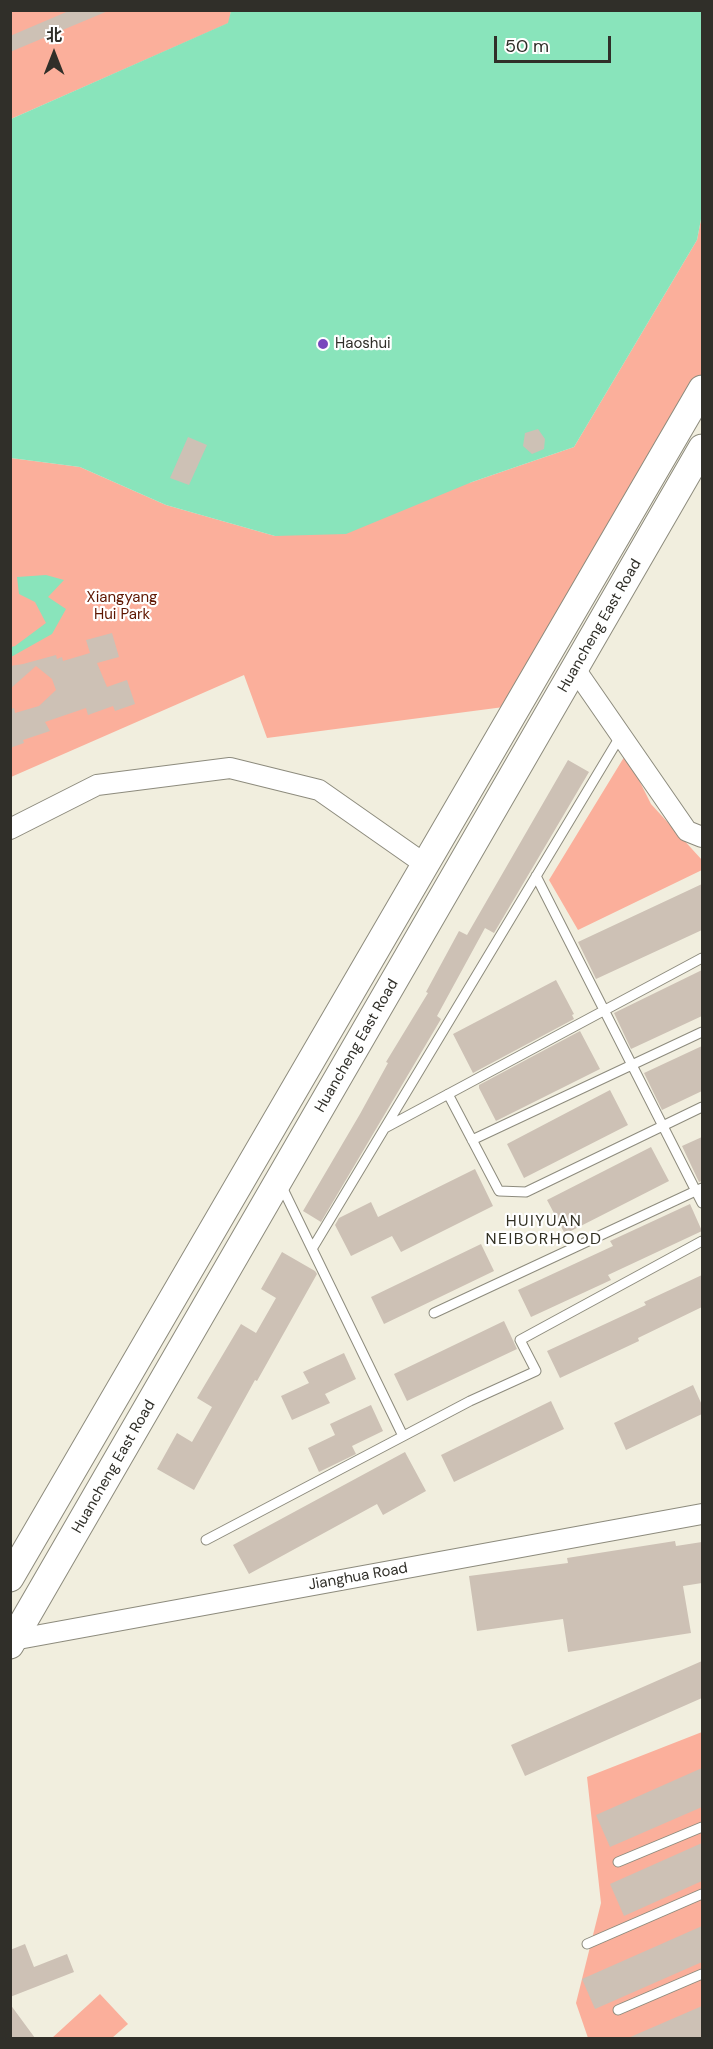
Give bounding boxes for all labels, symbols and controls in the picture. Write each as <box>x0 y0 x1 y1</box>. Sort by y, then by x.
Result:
north arrow <box>24 24 84 84</box>
scale bar <box>497 24 614 62</box>
text: 北 <box>46 25 62 46</box>
text: 50 m <box>505 34 549 58</box>
place label: Haoshui <box>335 335 391 353</box>
marker: Haoshui <box>316 337 330 351</box>
street label: Huancheng East Road <box>554 556 646 696</box>
park label: Xiangyang Hui Park <box>87 589 157 624</box>
street label: Huancheng East Road <box>311 976 403 1116</box>
district label: HUIYUAN NEIBORHOOD <box>485 1212 603 1250</box>
street label: Huancheng East Road <box>68 1397 160 1537</box>
street label: Jianghua Road <box>307 1559 409 1595</box>

